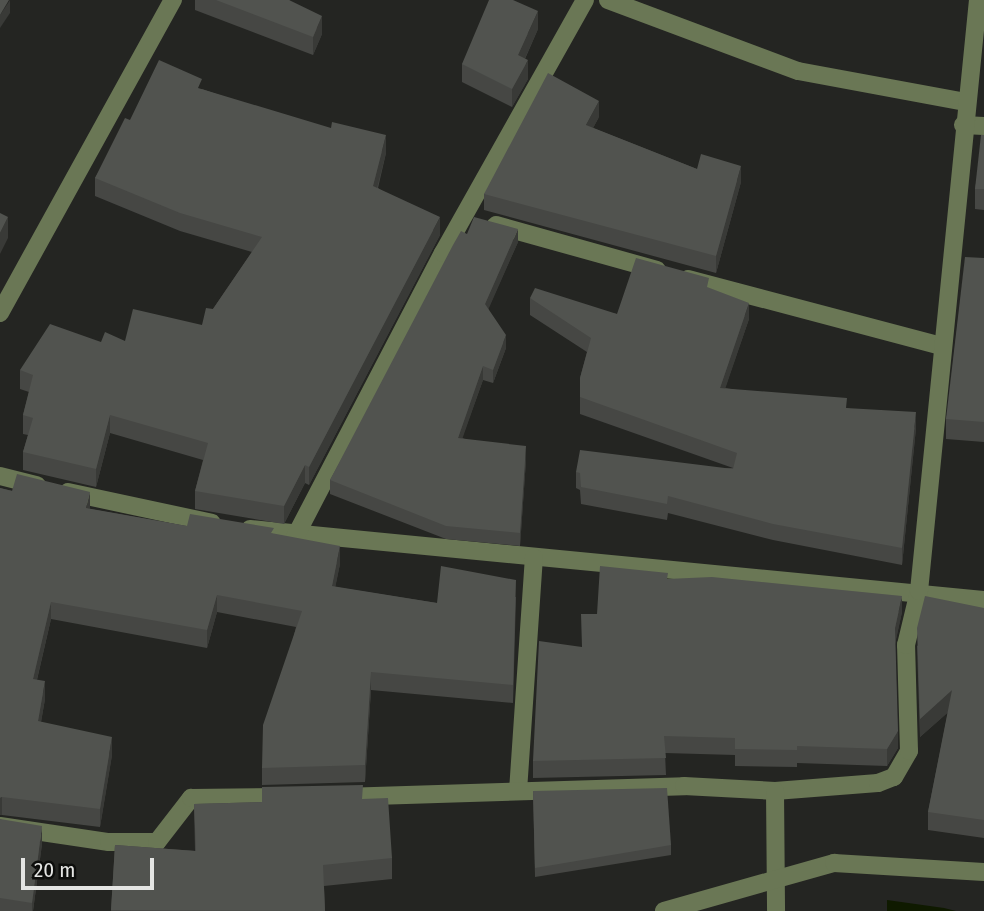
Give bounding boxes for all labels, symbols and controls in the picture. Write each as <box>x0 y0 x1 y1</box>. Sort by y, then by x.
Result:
scale bar <box>24 844 158 888</box>
text: 20 m <box>34 857 75 883</box>

